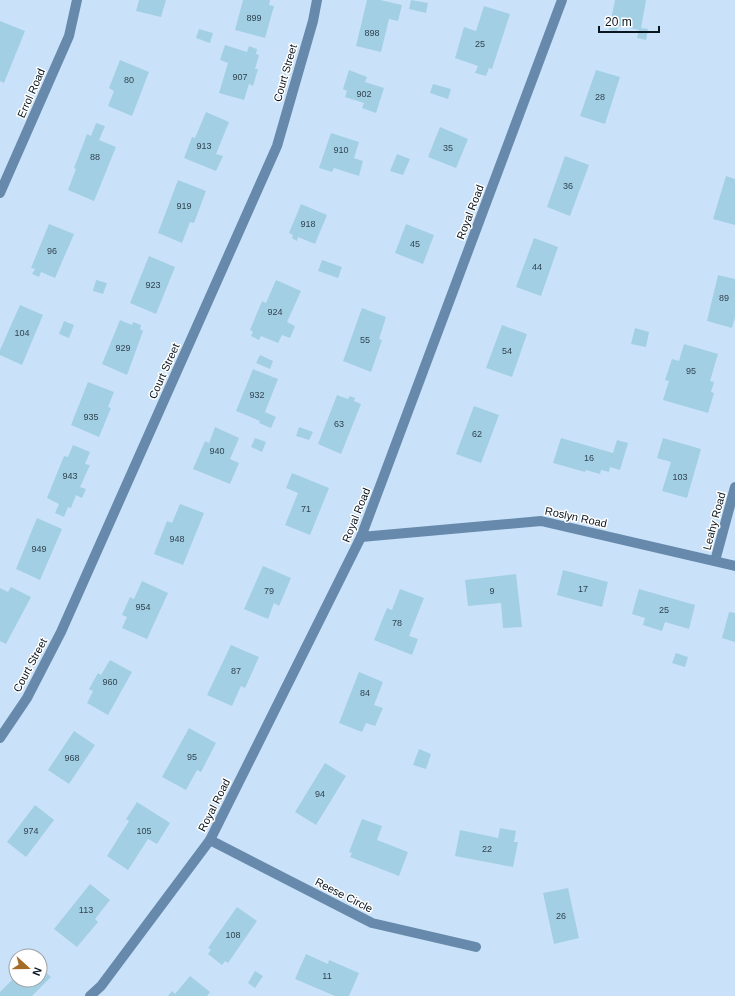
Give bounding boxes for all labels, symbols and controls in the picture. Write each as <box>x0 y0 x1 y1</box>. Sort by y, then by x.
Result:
scale bar <box>599 8 659 34</box>
house number: 899 <box>246 13 262 23</box>
text: 20 m <box>605 15 632 29</box>
house number: 898 <box>364 28 380 38</box>
house number: 25 <box>475 39 485 49</box>
street label: Court Street <box>271 43 299 103</box>
street label: Errol Road <box>15 67 47 119</box>
house number: 907 <box>232 72 248 82</box>
house number: 80 <box>124 75 134 85</box>
house number: 902 <box>356 89 372 99</box>
house number: 28 <box>595 92 605 102</box>
house number: 913 <box>196 141 212 151</box>
house number: 35 <box>443 143 453 153</box>
house number: 910 <box>333 145 349 155</box>
house number: 88 <box>90 152 100 162</box>
house number: 36 <box>563 181 573 191</box>
street label: Royal Road <box>454 183 486 241</box>
house number: 919 <box>176 201 192 211</box>
house number: 918 <box>300 219 316 229</box>
house number: 45 <box>410 239 420 249</box>
house number: 96 <box>47 246 57 256</box>
house number: 44 <box>532 262 542 272</box>
house number: 923 <box>145 280 161 290</box>
house number: 89 <box>719 293 729 303</box>
house number: 924 <box>267 307 283 317</box>
house number: 104 <box>14 328 30 338</box>
house number: 55 <box>360 335 370 345</box>
street label: Court Street <box>146 341 182 401</box>
house number: 929 <box>115 343 131 353</box>
house number: 54 <box>502 346 512 356</box>
house number: 95 <box>686 366 696 376</box>
house number: 932 <box>249 390 265 400</box>
house number: 935 <box>83 412 99 422</box>
house number: 63 <box>334 419 344 429</box>
house number: 62 <box>472 429 482 439</box>
house number: 940 <box>209 446 225 456</box>
house number: 16 <box>584 453 594 463</box>
house number: 943 <box>62 471 78 481</box>
house number: 103 <box>672 472 688 482</box>
street label: Royal Road <box>340 486 372 544</box>
street label: Leahy Road <box>701 491 727 551</box>
house number: 71 <box>301 504 311 514</box>
street label: Roslyn Road <box>544 505 608 529</box>
house number: 948 <box>169 534 185 544</box>
house number: 949 <box>31 544 47 554</box>
house number: 17 <box>578 584 588 594</box>
house number: 79 <box>264 586 274 596</box>
house number: 9 <box>489 586 495 596</box>
house number: 954 <box>135 602 151 612</box>
house number: 25 <box>659 605 669 615</box>
house number: 78 <box>392 618 402 628</box>
street label: Court Street <box>11 636 49 694</box>
house number: 87 <box>231 666 241 676</box>
house number: 960 <box>102 677 118 687</box>
house number: 84 <box>360 688 370 698</box>
house number: 95 <box>187 752 197 762</box>
house number: 968 <box>64 753 80 763</box>
street label: Royal Road <box>196 777 232 833</box>
house number: 94 <box>315 789 325 799</box>
house number: 974 <box>23 826 39 836</box>
house number: 105 <box>136 826 152 836</box>
house number: 22 <box>482 844 492 854</box>
street label: Reese Circle <box>313 875 375 915</box>
house number: 113 <box>79 905 93 915</box>
house number: 26 <box>556 911 566 921</box>
house number: 108 <box>225 930 241 940</box>
north arrow <box>8 948 48 988</box>
text: N <box>30 966 44 977</box>
house number: 11 <box>322 971 332 981</box>

